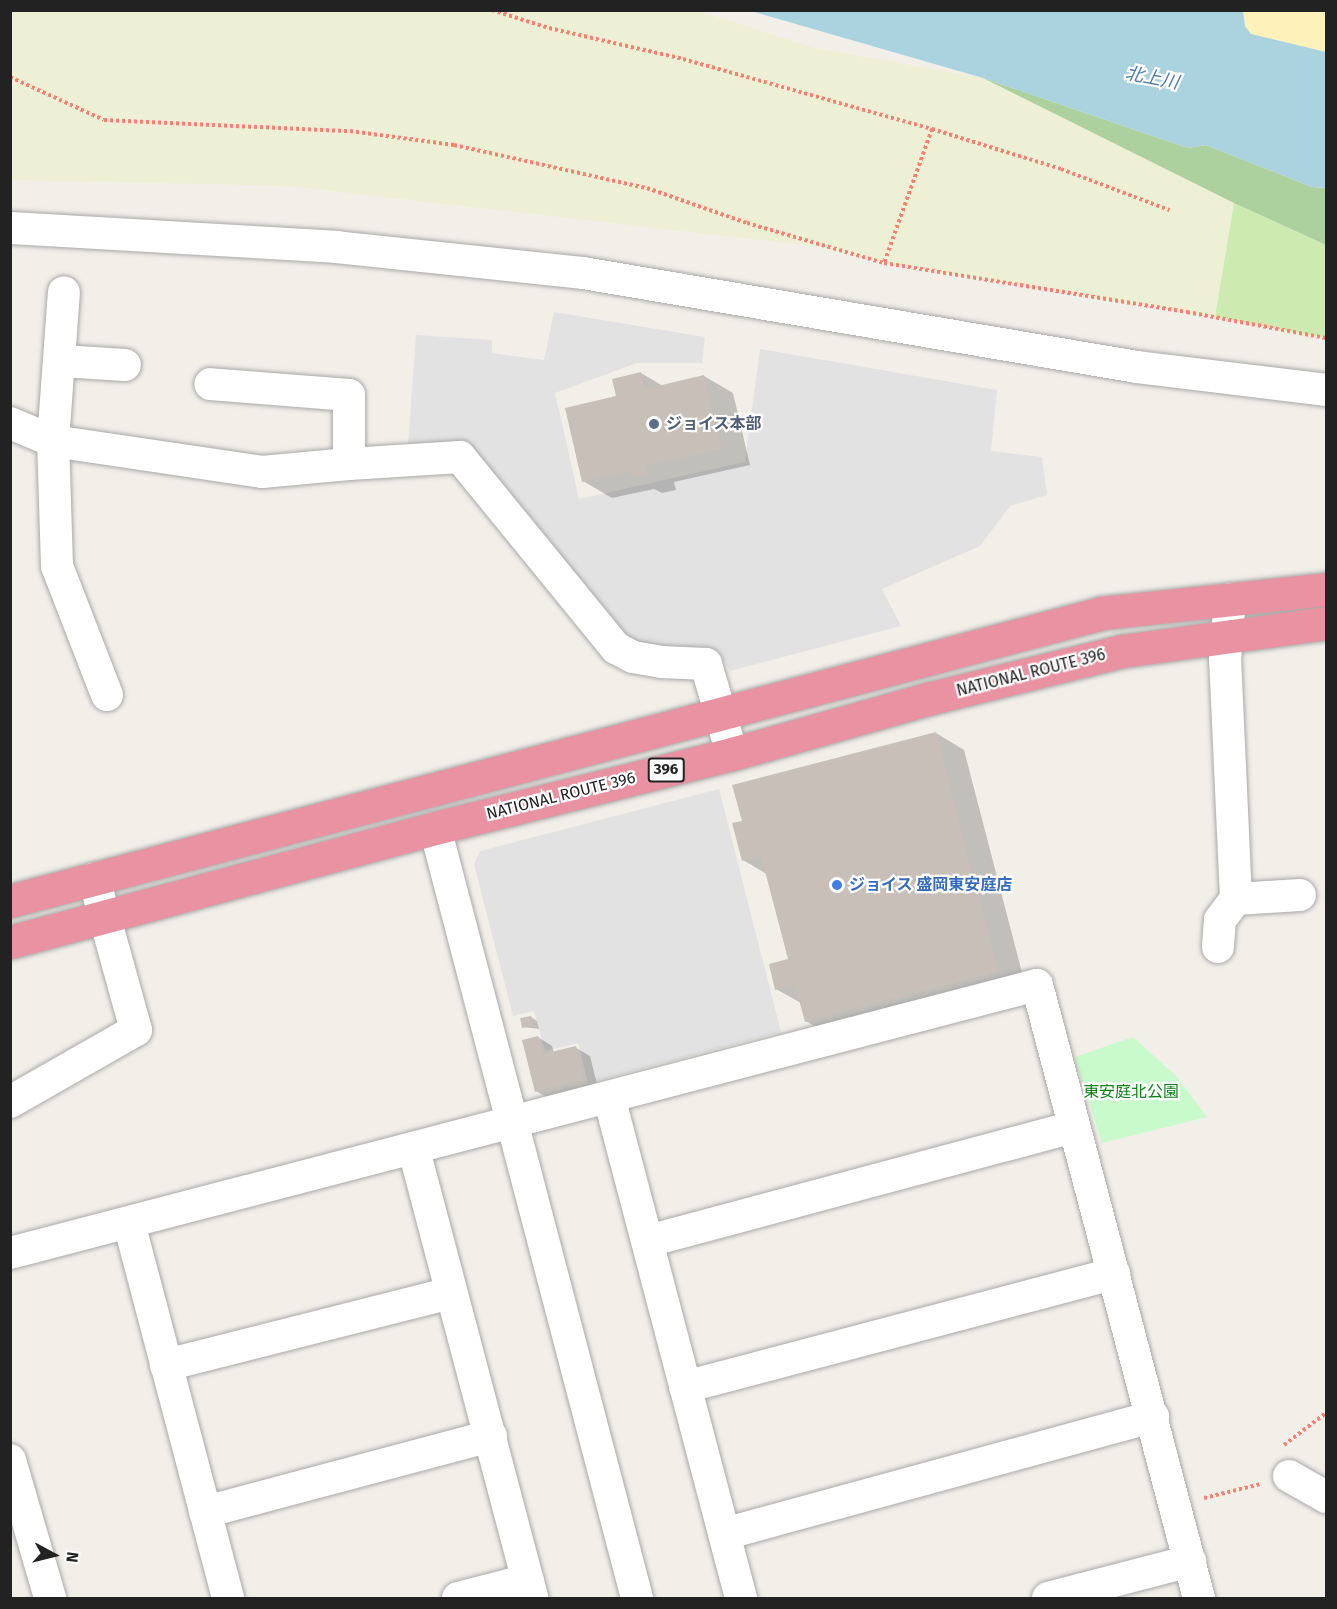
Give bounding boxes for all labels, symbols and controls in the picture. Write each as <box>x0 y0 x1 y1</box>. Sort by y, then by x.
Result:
water label: 北上川 <box>1123 62 1181 94</box>
place label: ジョイス本部 <box>666 414 762 434</box>
marker: ジョイス本部 <box>647 417 661 431</box>
street label: NATIONAL ROUTE 396 <box>955 645 1107 701</box>
road number: 396 <box>646 758 686 782</box>
street label: NATIONAL ROUTE 396 <box>485 768 637 824</box>
place label: ジョイス 盛岡東安庭店 <box>849 875 1013 895</box>
marker: ジョイス 盛岡東安庭店 <box>830 878 844 892</box>
park label: 東安庭北公園 <box>1083 1082 1179 1102</box>
north arrow <box>24 1525 84 1585</box>
text: N <box>62 1551 82 1564</box>

